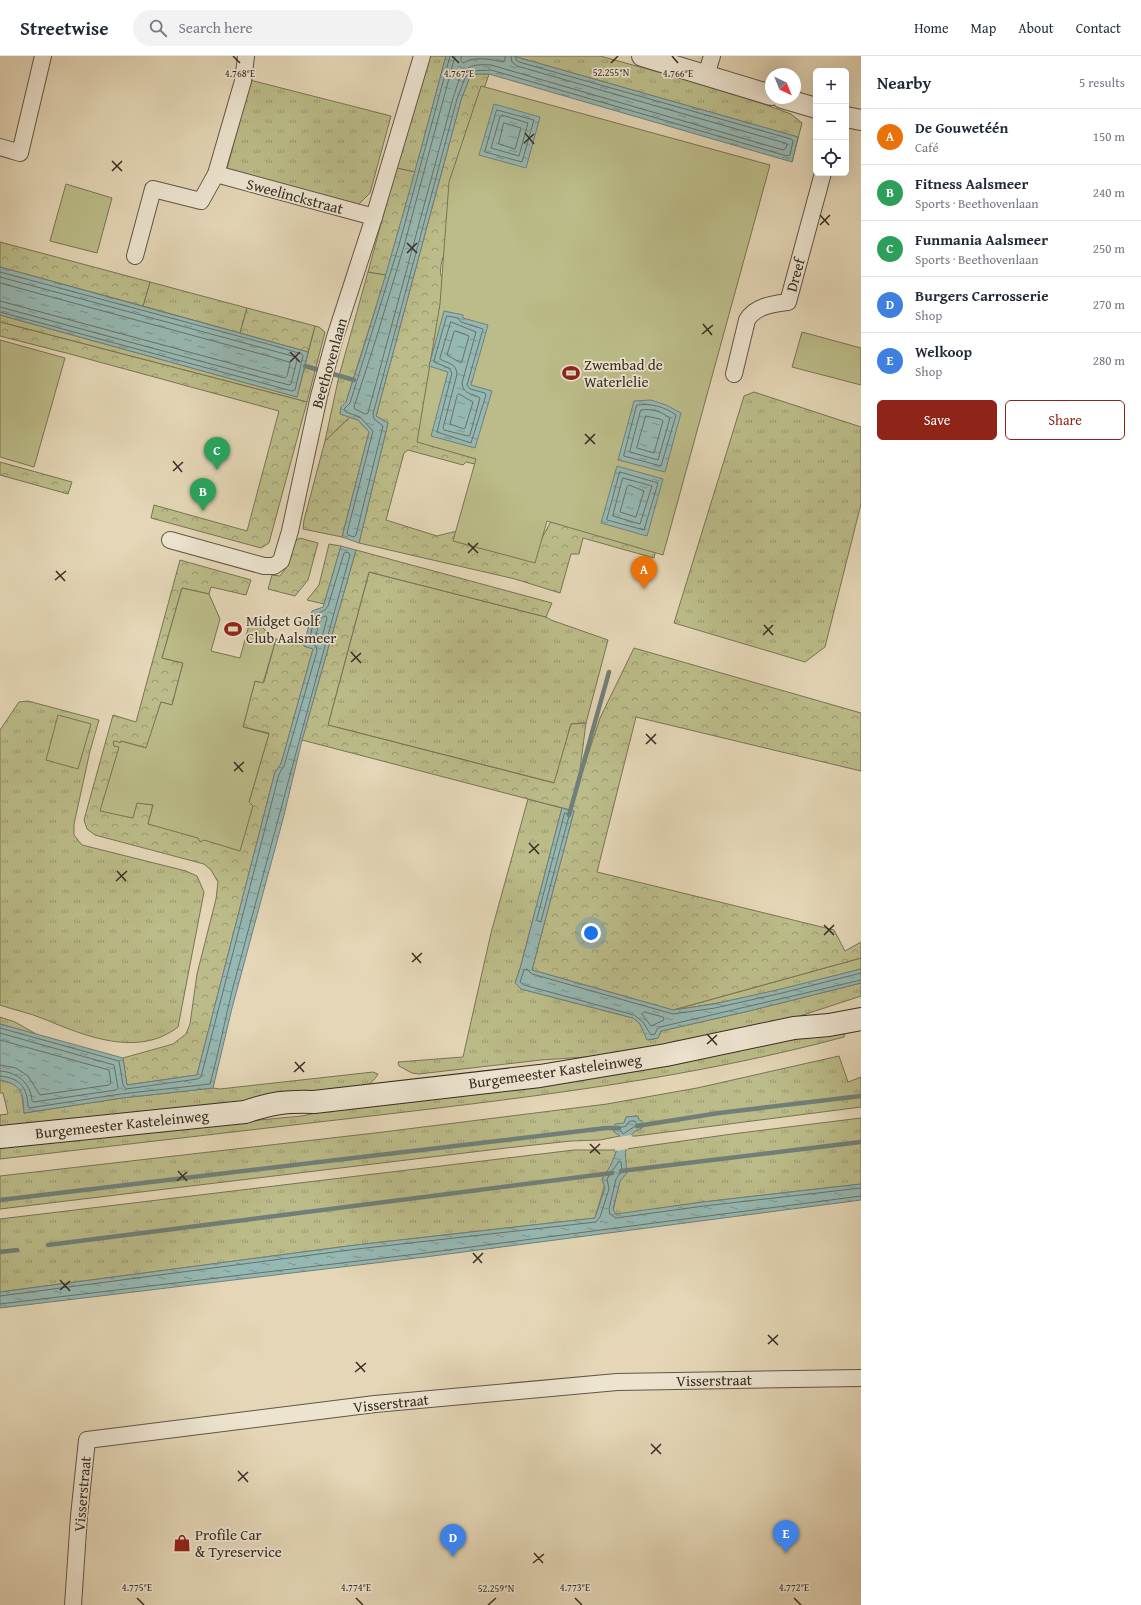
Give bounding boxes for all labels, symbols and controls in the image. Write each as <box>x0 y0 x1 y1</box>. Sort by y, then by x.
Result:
search box <box>133 10 413 46</box>
text: Streetwise <box>20 14 109 42</box>
icon: search <box>147 17 169 39</box>
text: Search here <box>179 17 253 38</box>
text: Home <box>914 18 949 38</box>
text: Map <box>971 18 996 38</box>
text: About <box>1018 18 1054 38</box>
text: Contact <box>1076 18 1121 38</box>
text: 52.255°N <box>593 65 630 80</box>
text: 4.768°E <box>225 66 255 81</box>
text: 4.767°E <box>444 66 474 81</box>
text: 4.766°E <box>663 66 693 81</box>
north arrow <box>765 68 801 104</box>
map controls <box>813 68 849 176</box>
button: + <box>813 68 849 104</box>
text: Nearby <box>877 70 931 95</box>
text: 5 results <box>1079 73 1125 92</box>
button: − <box>813 104 849 140</box>
text: De Gouwetéén <box>915 117 1008 138</box>
text: A <box>886 127 894 146</box>
text: 150 m <box>1093 127 1125 146</box>
text: Café <box>915 138 938 157</box>
button: locate <box>813 140 849 176</box>
street label: Sweelinckstraat <box>244 173 346 219</box>
text: Fitness Aalsmeer <box>915 173 1028 194</box>
text: B <box>886 183 894 202</box>
text: 240 m <box>1093 183 1125 202</box>
text: Sports · Beethovenlaan <box>915 194 1039 213</box>
text: Funmania Aalsmeer <box>915 229 1048 250</box>
text: C <box>886 239 894 258</box>
text: 250 m <box>1093 239 1125 258</box>
text: Sports · Beethovenlaan <box>915 250 1039 269</box>
street label: Dreef <box>780 254 810 294</box>
text: Burgers Carrosserie <box>915 285 1049 306</box>
text: D <box>886 295 894 314</box>
text: 270 m <box>1093 295 1125 314</box>
text: Shop <box>915 306 942 325</box>
street label: Beethovenlaan <box>306 315 352 411</box>
text: Welkoop <box>915 341 972 362</box>
text: E <box>887 351 893 370</box>
text: 280 m <box>1093 351 1125 370</box>
place label: Zwembad de Waterlelie <box>584 354 663 392</box>
text: Shop <box>915 362 942 381</box>
sports icon: Zwembad de Waterlelie <box>561 363 581 383</box>
button: Save <box>877 400 997 440</box>
button: Share <box>1005 400 1125 440</box>
pin: C <box>204 437 230 470</box>
pin: B <box>190 478 216 511</box>
pin: A <box>631 556 657 589</box>
place label: Midget Golf Club Aalsmeer <box>246 610 336 648</box>
sports icon: Midget Golf Club Aalsmeer <box>223 619 243 639</box>
your location <box>581 923 601 943</box>
street label: Burgemeester Kasteleinweg <box>467 1048 643 1094</box>
street label: Burgemeester Kasteleinweg <box>34 1104 210 1144</box>
street label: Visserstraat <box>676 1369 753 1391</box>
street label: Visserstraat <box>352 1389 431 1417</box>
street label: Visserstraat <box>68 1455 96 1533</box>
pin: E <box>773 1520 799 1553</box>
place label: Profile Car & Tyreservice <box>195 1524 282 1562</box>
pin: D <box>440 1524 466 1557</box>
shop icon: Profile Car & Tyreservice <box>172 1533 192 1553</box>
text: 4.775°E <box>122 1580 152 1595</box>
text: 4.774°E <box>341 1580 371 1595</box>
text: 4.773°E <box>560 1580 590 1595</box>
text: 4.772°E <box>779 1580 809 1595</box>
text: 52.259°N <box>478 1581 515 1596</box>

